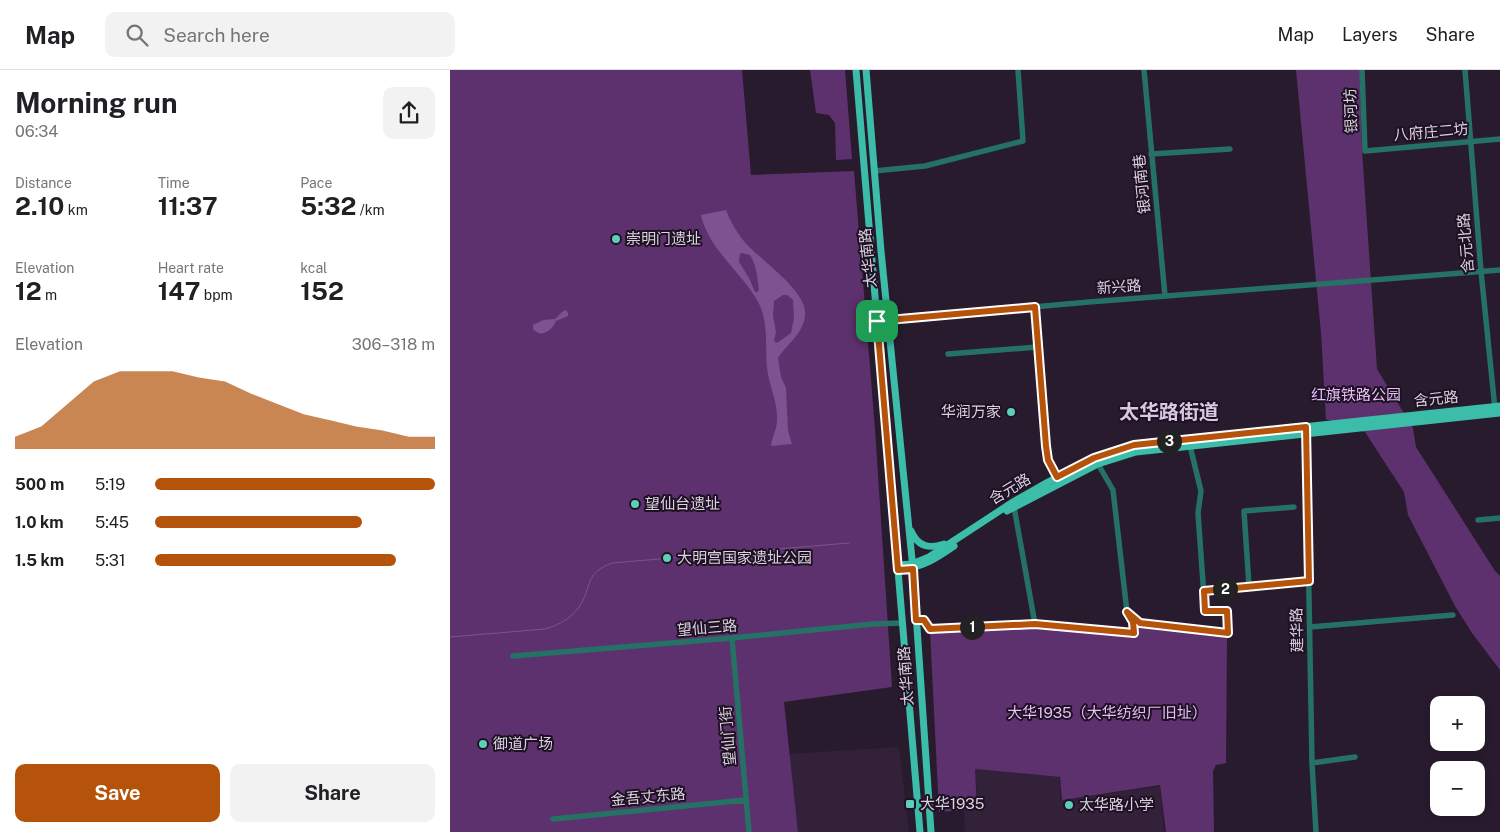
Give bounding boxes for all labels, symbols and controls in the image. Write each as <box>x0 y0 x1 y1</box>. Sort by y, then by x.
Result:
search box <box>105 12 455 57</box>
text: Map <box>25 21 75 49</box>
icon: search <box>123 21 151 49</box>
text: Search here <box>163 24 270 46</box>
text: Map <box>1278 24 1314 45</box>
text: Layers <box>1342 24 1398 45</box>
text: Share <box>1426 24 1475 45</box>
text: Morning run <box>15 86 178 119</box>
button: share <box>383 87 435 139</box>
street label: 银河坊 <box>1341 88 1360 134</box>
street label: 八府庄二坊 <box>1393 120 1469 143</box>
text: 06:34 <box>15 122 58 141</box>
street label: 银河南巷 <box>1130 153 1153 215</box>
text: Distance <box>15 175 72 191</box>
text: Time <box>158 175 190 191</box>
text: Pace <box>300 175 332 191</box>
text: 2.10 <box>15 191 64 221</box>
text: 11:37 <box>158 191 218 221</box>
text: 5:32 <box>300 191 356 221</box>
text: km <box>64 202 88 218</box>
text: /km <box>356 202 385 218</box>
street label: 含元北路 <box>1454 212 1477 274</box>
street label: 太华南路 <box>856 227 879 289</box>
place label: 崇明门遗址 <box>626 230 701 247</box>
marker: 崇明门遗址 <box>610 233 622 245</box>
text: Elevation <box>15 260 74 276</box>
text: Heart rate <box>158 260 224 276</box>
text: kcal <box>300 260 327 276</box>
text: 12 <box>15 276 42 306</box>
text: 147 <box>158 276 200 306</box>
text: 152 <box>300 276 344 306</box>
street label: 新兴路 <box>1096 276 1142 297</box>
text: m <box>42 287 57 303</box>
text: bpm <box>200 287 233 303</box>
pin <box>856 300 898 342</box>
icon: arrive <box>863 307 891 335</box>
text: Elevation <box>15 335 83 354</box>
text: 306–318 m <box>352 335 435 354</box>
park label: 红旗铁路公园 <box>1311 386 1401 403</box>
street label: 含元路 <box>1413 388 1459 409</box>
district label: 太华路街道 <box>1119 400 1219 424</box>
place label: 华润万家 <box>941 403 1001 420</box>
marker: 华润万家 <box>1005 406 1017 418</box>
pin: 3 <box>1156 428 1182 454</box>
text: 3 <box>1165 433 1174 449</box>
street label: 含元路 <box>986 470 1033 507</box>
text: 500 m <box>15 475 64 494</box>
text: 5:19 <box>95 475 125 494</box>
place label: 望仙台遗址 <box>645 495 720 512</box>
marker: 望仙台遗址 <box>629 498 641 510</box>
text: 1.0 km <box>15 513 64 532</box>
text: 5:45 <box>95 513 129 532</box>
place label: 大明宫国家遗址公园 <box>677 549 812 566</box>
text: 1.5 km <box>15 551 64 570</box>
text: 5:31 <box>95 551 125 570</box>
marker: 大明宫国家遗址公园 <box>661 552 673 564</box>
pin: 2 <box>1212 576 1238 602</box>
text: 2 <box>1221 581 1230 597</box>
street label: 建华路 <box>1288 607 1305 653</box>
pin: 1 <box>960 614 984 640</box>
street label: 望仙三路 <box>676 616 738 639</box>
text: 1 <box>970 619 976 635</box>
street label: 太华南路 <box>895 646 916 707</box>
map controls <box>1430 696 1485 816</box>
button: + <box>1430 696 1485 751</box>
park label: 大华1935（大华纺织厂旧址） <box>1007 704 1207 721</box>
street label: 望仙门街 <box>716 705 739 767</box>
place label: 御道广场 <box>493 735 553 752</box>
marker: 御道广场 <box>477 738 489 750</box>
button: − <box>1430 761 1485 816</box>
button: Save <box>15 764 220 822</box>
button: Share <box>230 764 435 822</box>
street label: 金吾丈东路 <box>610 785 686 808</box>
place label: 大华1935 <box>920 795 984 812</box>
place label: 太华路小学 <box>1079 796 1154 813</box>
marker: 大华1935 <box>904 798 916 810</box>
marker: 太华路小学 <box>1063 799 1075 811</box>

